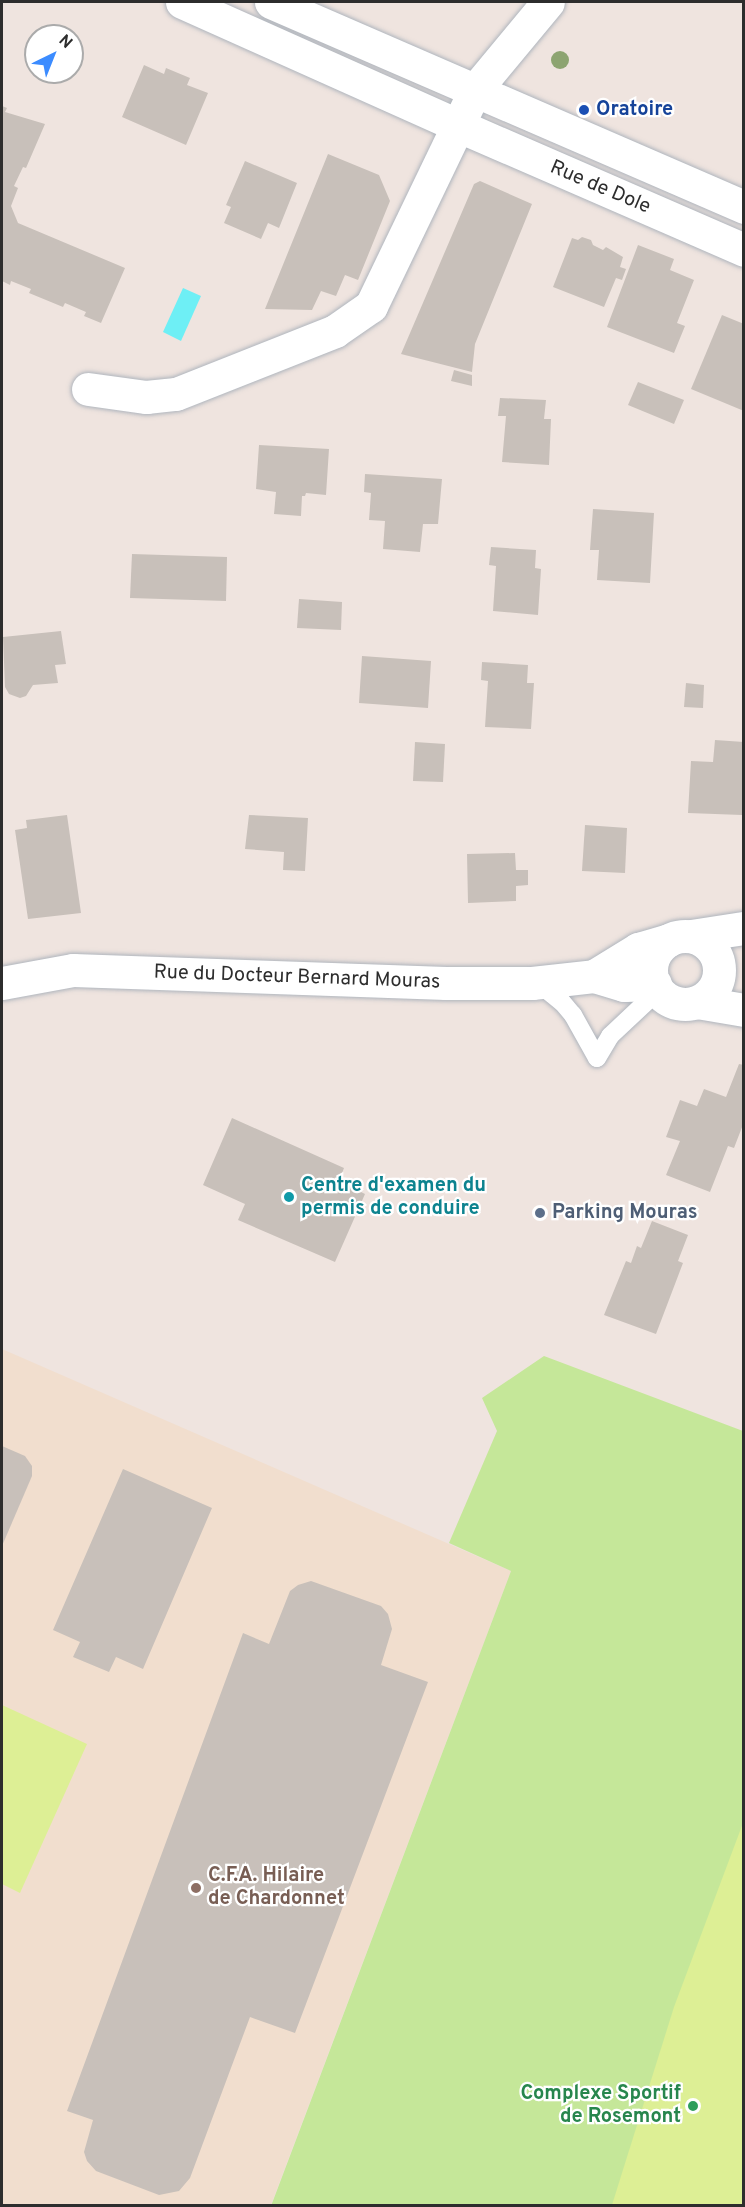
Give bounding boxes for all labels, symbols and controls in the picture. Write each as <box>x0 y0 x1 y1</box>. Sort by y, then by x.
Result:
north arrow <box>24 24 84 84</box>
text: N <box>54 31 76 54</box>
place label: Oratoire <box>596 98 673 122</box>
marker: Oratoire <box>577 103 591 117</box>
street label: Rue de Dole <box>546 156 654 220</box>
street label: Rue du Docteur Bernard Mouras <box>153 961 441 995</box>
place label: Centre d'examen du permis de conduire <box>301 1174 486 1221</box>
marker: Centre d'examen du permis de conduire <box>282 1190 296 1204</box>
place label: Parking Mouras <box>552 1201 698 1225</box>
marker: Parking Mouras <box>533 1206 547 1220</box>
place label: C.F.A. Hilaire de Chardonnet <box>208 1864 345 1911</box>
marker: C.F.A. Hilaire de Chardonnet <box>189 1881 203 1895</box>
place label: Complexe Sportif de Rosemont <box>520 2082 681 2129</box>
marker: Complexe Sportif de Rosemont <box>686 2099 700 2113</box>

